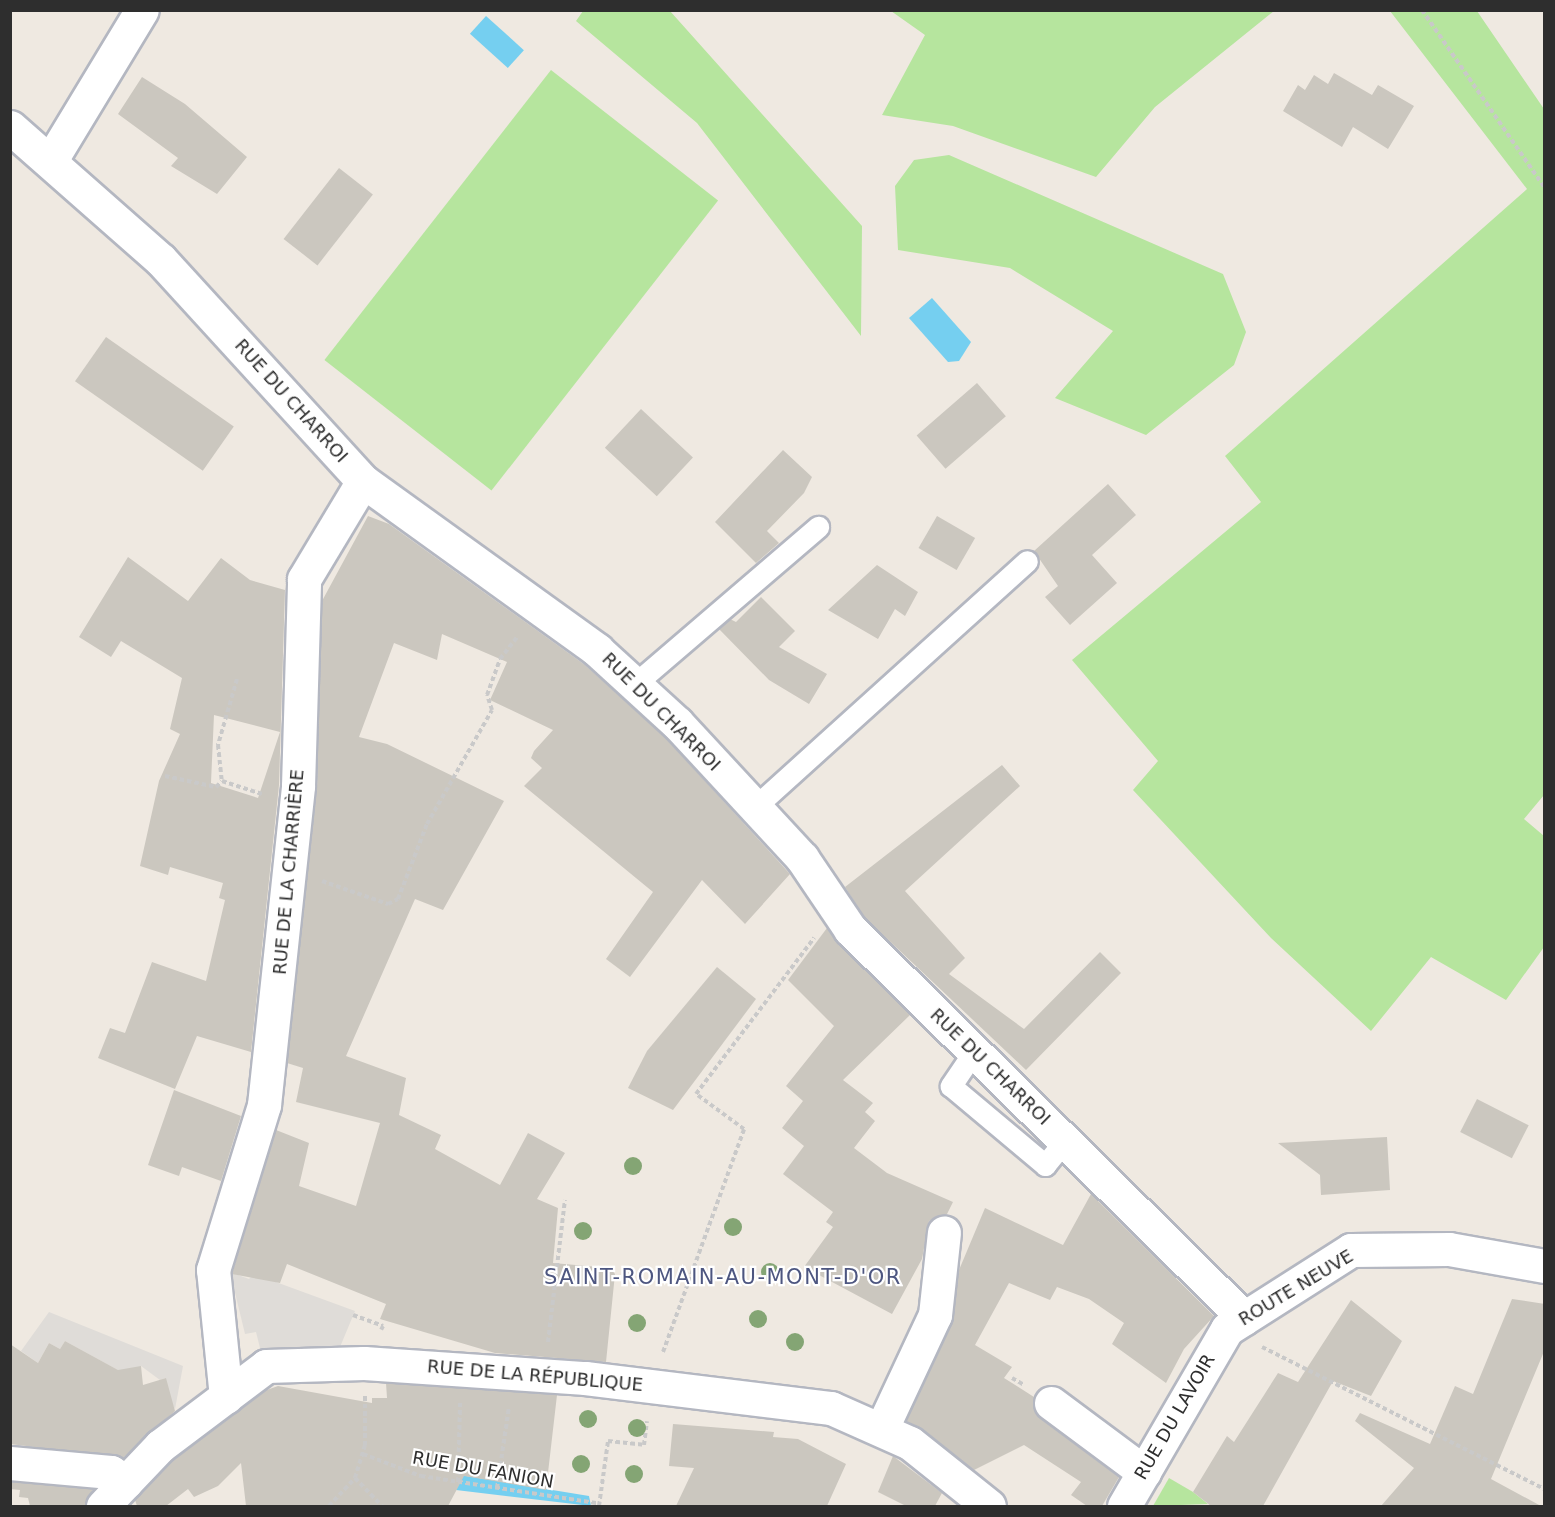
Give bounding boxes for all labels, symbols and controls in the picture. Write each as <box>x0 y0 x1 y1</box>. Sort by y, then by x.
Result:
street label: RUE DU CHARROI <box>230 335 352 467</box>
street label: RUE DU CHARROI <box>597 648 725 776</box>
street label: RUE DE LA CHARRIÈRE <box>269 768 309 976</box>
street label: RUE DU CHARROI <box>926 1004 1054 1130</box>
street label: ROUTE NEUVE <box>1235 1245 1357 1331</box>
district label: SAINT-ROMAIN-AU-MONT-D'OR <box>544 1264 902 1290</box>
street label: RUE DU LAVOIR <box>1130 1350 1220 1484</box>
street label: RUE DE LA RÉPUBLIQUE <box>426 1356 644 1396</box>
street label: RUE DU FANION <box>411 1447 555 1493</box>

